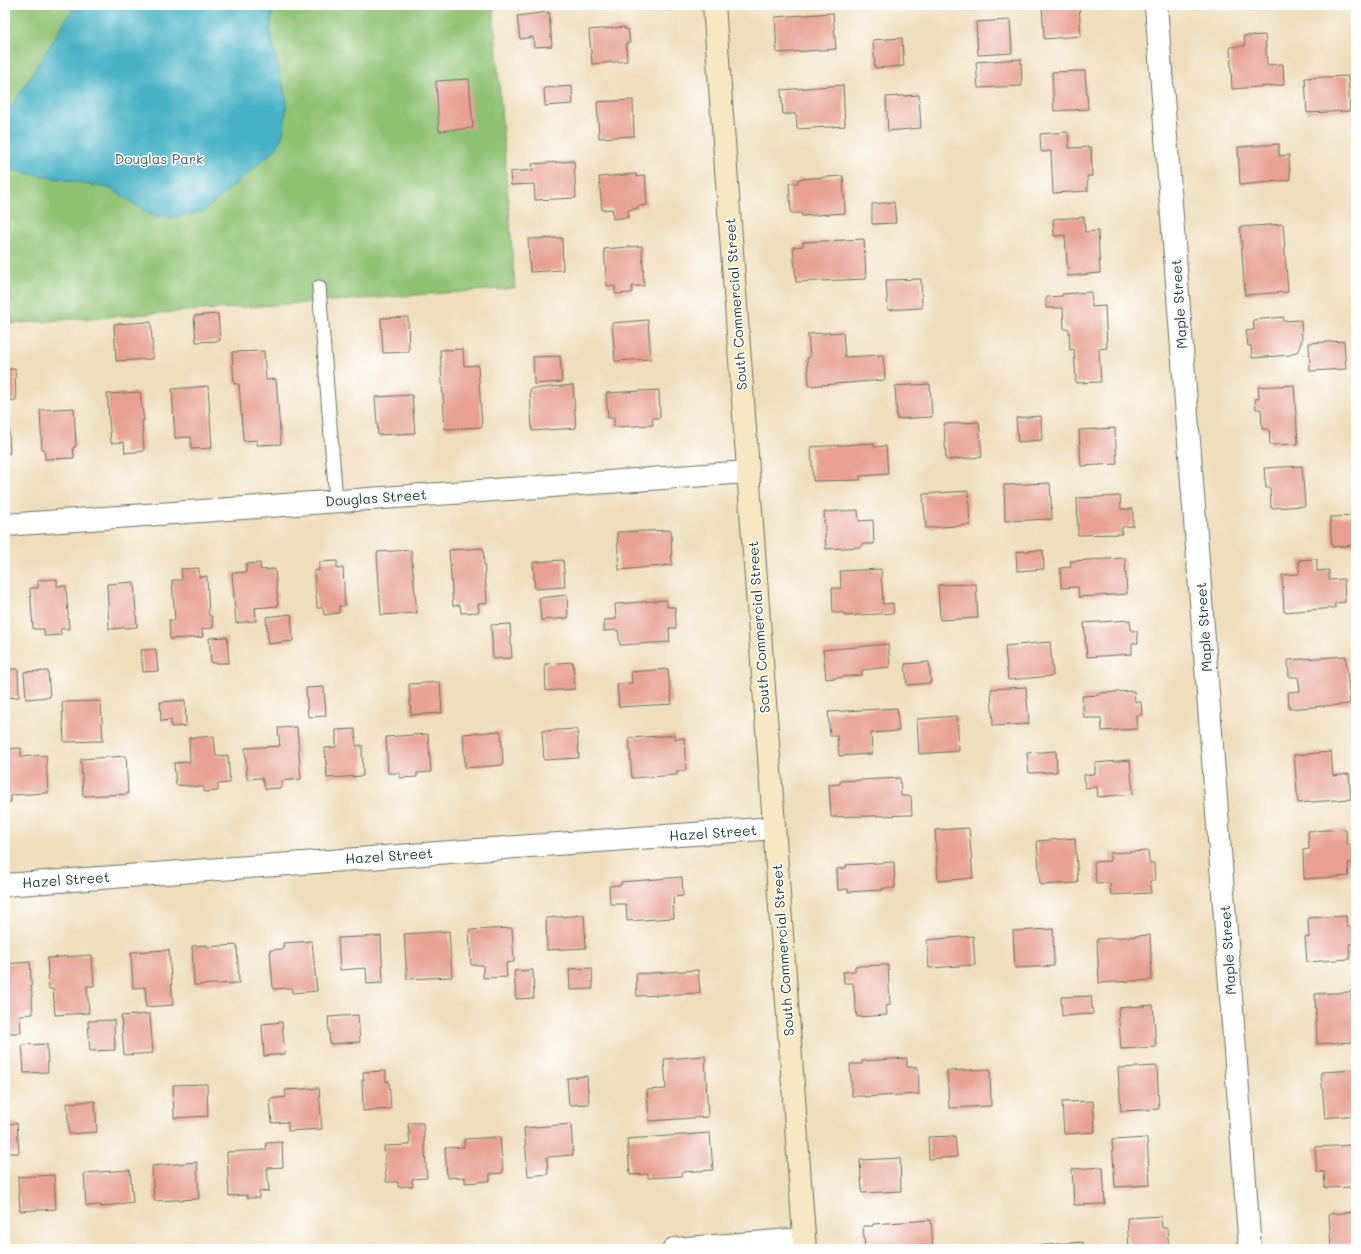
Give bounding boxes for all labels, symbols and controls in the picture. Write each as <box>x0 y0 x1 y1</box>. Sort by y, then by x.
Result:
park label: Douglas Park <box>115 149 203 168</box>
street label: South Commercial Street <box>720 217 751 391</box>
street label: Maple Street <box>1166 259 1191 349</box>
street label: Douglas Street <box>325 484 427 511</box>
street label: South Commercial Street <box>743 540 774 714</box>
street label: Maple Street <box>1191 582 1216 672</box>
street label: Hazel Street <box>669 820 757 845</box>
street label: Hazel Street <box>345 843 433 868</box>
street label: South Commercial Street <box>767 863 798 1037</box>
street label: Hazel Street <box>22 867 110 892</box>
street label: Maple Street <box>1215 905 1240 995</box>

